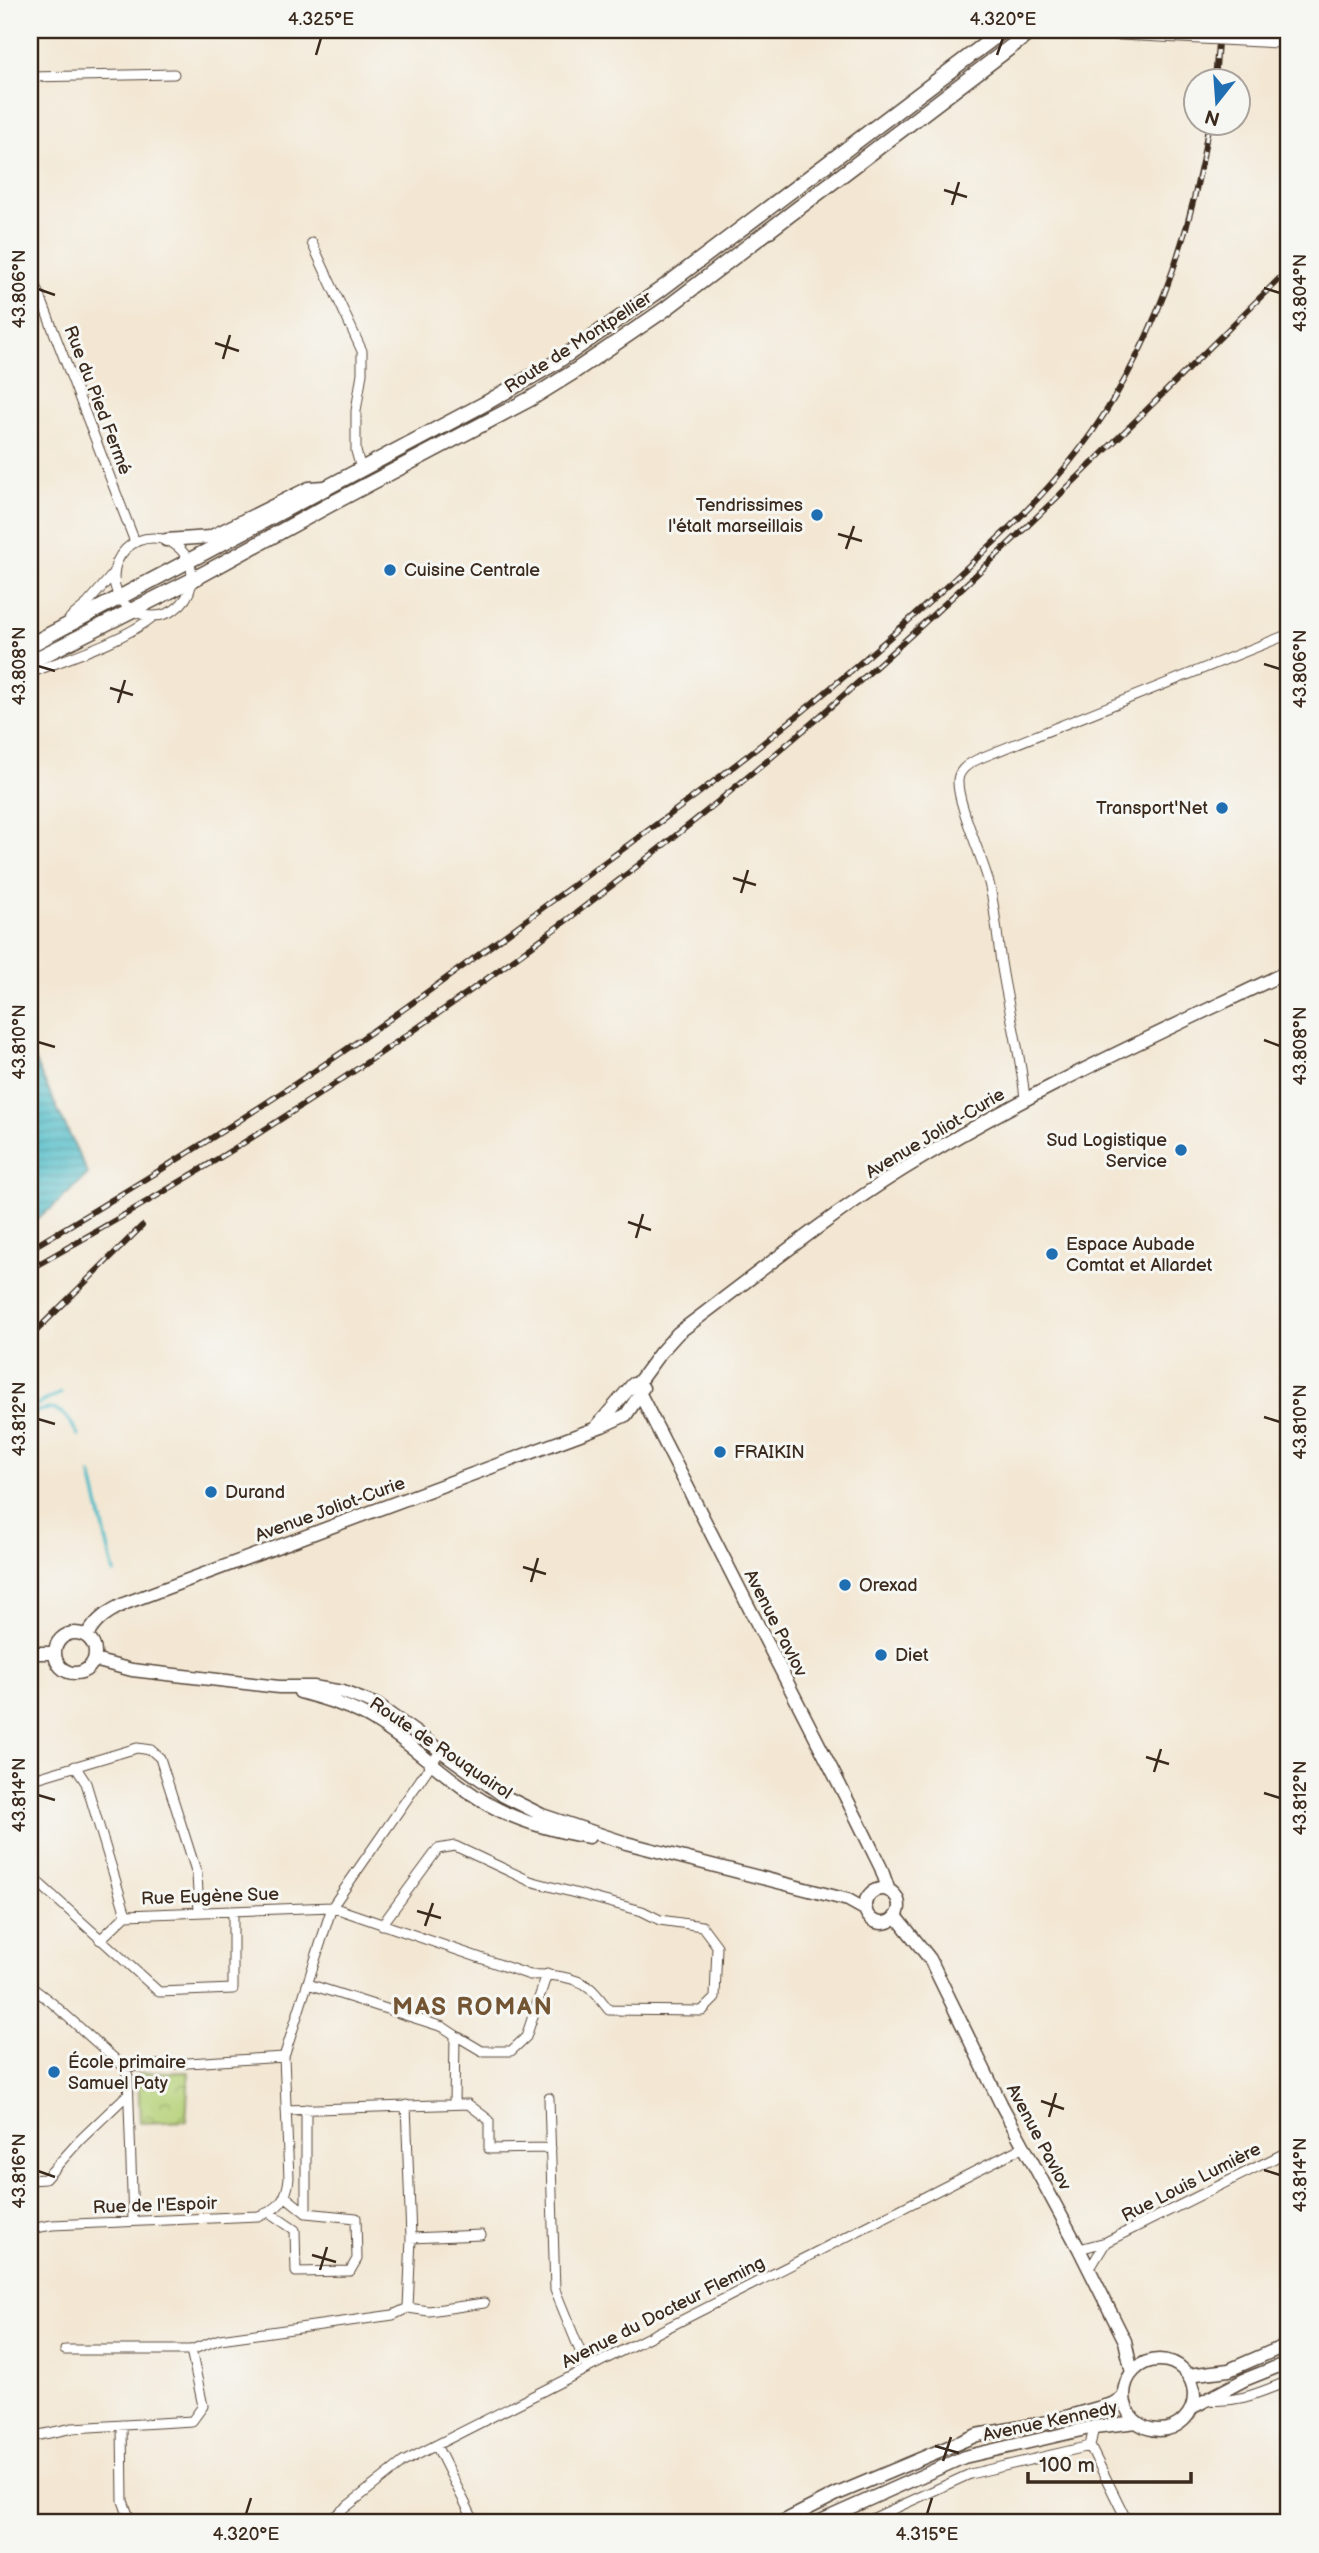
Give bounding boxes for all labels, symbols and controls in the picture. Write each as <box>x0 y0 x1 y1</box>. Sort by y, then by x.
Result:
text: 4.325°E <box>288 9 354 30</box>
text: 4.320°E <box>970 9 1037 30</box>
north arrow <box>1182 66 1252 136</box>
text: N <box>1202 104 1223 130</box>
text: 43.806°N <box>9 249 30 329</box>
text: 43.804°N <box>1290 254 1311 332</box>
street label: Route de Montpellier <box>501 287 656 398</box>
street label: Rue du Pied Fermé <box>59 323 136 478</box>
place label: Tendrissimes l'étalt marseillais <box>668 495 803 537</box>
marker: Tendrissimes l'étalt marseillais <box>809 507 825 523</box>
place label: Cuisine Centrale <box>404 560 540 581</box>
marker: Cuisine Centrale <box>382 562 398 578</box>
text: 43.808°N <box>9 627 30 705</box>
text: 43.806°N <box>1290 629 1311 709</box>
place label: Transport'Net <box>1096 798 1208 819</box>
marker: Transport'Net <box>1214 800 1230 816</box>
text: 43.810°N <box>9 1004 30 1080</box>
text: 43.808°N <box>1290 1007 1311 1085</box>
street label: Avenue Joliot-Curie <box>862 1084 1009 1183</box>
place label: Sud Logistique Service <box>1046 1130 1167 1172</box>
marker: Sud Logistique Service <box>1173 1142 1189 1158</box>
place label: Espace Aubade Comtat et Allardet <box>1066 1234 1213 1276</box>
marker: Espace Aubade Comtat et Allardet <box>1044 1246 1060 1262</box>
text: 43.812°N <box>9 1382 30 1456</box>
text: 43.810°N <box>1290 1384 1311 1460</box>
place label: FRAIKIN <box>734 1442 805 1463</box>
marker: FRAIKIN <box>712 1444 728 1460</box>
street label: Avenue Joliot-Curie <box>252 1472 408 1546</box>
place label: Durand <box>225 1482 285 1503</box>
marker: Durand <box>203 1484 219 1500</box>
street label: Avenue Pavlov <box>740 1566 812 1681</box>
place label: Orexad <box>859 1575 918 1596</box>
marker: Orexad <box>837 1577 853 1593</box>
place label: Diet <box>895 1645 929 1666</box>
marker: Diet <box>873 1647 889 1663</box>
street label: Route de Rouquairol <box>365 1693 516 1804</box>
text: 43.814°N <box>9 1757 30 1833</box>
text: 43.812°N <box>1290 1761 1311 1835</box>
street label: Rue Eugène Sue <box>141 1884 280 1909</box>
district label: MAS ROMAN <box>392 1993 554 2022</box>
place label: École primaire Samuel Paty <box>68 2050 186 2094</box>
marker: École primaire Samuel Paty <box>46 2064 62 2080</box>
street label: Avenue Pavlov <box>1002 2081 1076 2194</box>
text: 43.816°N <box>9 2133 30 2209</box>
text: 43.814°N <box>1290 2137 1311 2213</box>
street label: Rue Louis Lumière <box>1118 2138 1265 2227</box>
street label: Rue de l'Espoir <box>92 2193 218 2218</box>
street label: Avenue du Docteur Fleming <box>558 2252 768 2373</box>
street label: Avenue Kennedy <box>981 2397 1120 2446</box>
scale bar <box>1028 2441 1191 2485</box>
text: 100 m <box>1039 2453 1095 2478</box>
text: 4.320°E <box>213 2524 280 2545</box>
text: 4.315°E <box>896 2524 959 2545</box>

